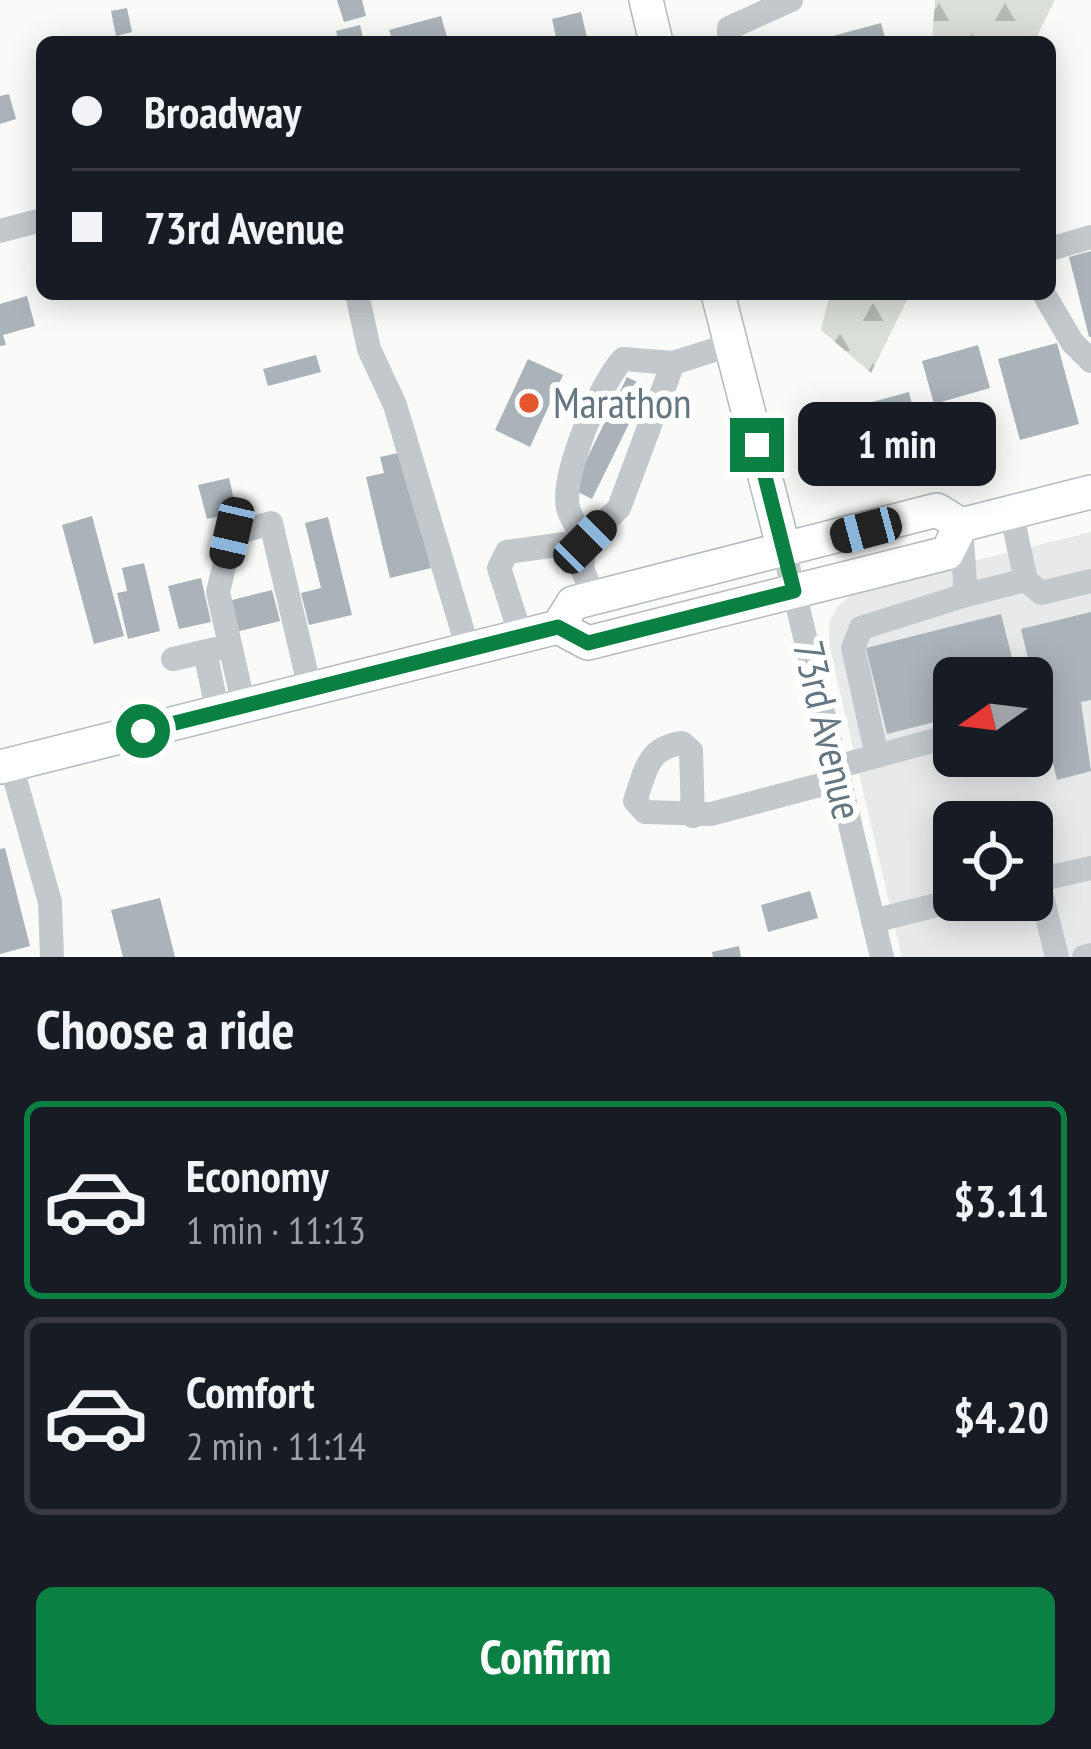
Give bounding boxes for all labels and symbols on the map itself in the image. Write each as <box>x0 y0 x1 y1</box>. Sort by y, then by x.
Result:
place label: Marathon <box>553 375 691 430</box>
marker: Marathon <box>516 390 542 416</box>
callout: 1 min <box>799 403 997 487</box>
route end <box>730 418 784 472</box>
car <box>206 494 258 572</box>
car <box>827 503 905 557</box>
car <box>547 504 623 580</box>
street label: 73rd Avenue <box>781 635 876 824</box>
north arrow <box>933 657 1053 777</box>
route start <box>116 704 170 758</box>

